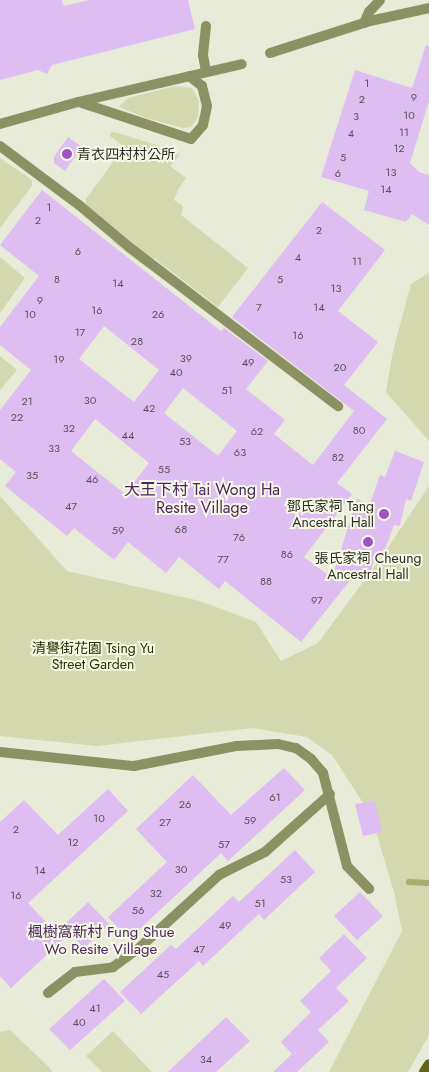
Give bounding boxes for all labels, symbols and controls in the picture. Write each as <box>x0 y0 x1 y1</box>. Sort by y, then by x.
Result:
house number: 1 <box>365 76 369 90</box>
house number: 9 <box>411 90 417 104</box>
house number: 2 <box>359 92 365 106</box>
house number: 10 <box>403 108 415 122</box>
house number: 3 <box>353 109 359 123</box>
house number: 11 <box>399 125 409 139</box>
house number: 4 <box>348 126 354 140</box>
house number: 12 <box>393 141 405 155</box>
place label: 青衣四村村公所 <box>77 146 175 162</box>
marker: 青衣四村村公所 <box>61 148 73 160</box>
house number: 5 <box>340 150 346 164</box>
house number: 13 <box>386 165 396 179</box>
house number: 6 <box>335 166 341 180</box>
house number: 14 <box>380 182 392 196</box>
house number: 1 <box>47 200 51 214</box>
house number: 2 <box>35 213 41 227</box>
house number: 2 <box>316 223 322 237</box>
house number: 6 <box>75 244 81 258</box>
house number: 4 <box>295 250 301 264</box>
house number: 11 <box>352 254 362 268</box>
house number: 8 <box>54 272 60 286</box>
house number: 5 <box>277 272 283 286</box>
house number: 14 <box>112 276 124 290</box>
house number: 13 <box>331 281 341 295</box>
house number: 9 <box>37 293 43 307</box>
house number: 7 <box>256 300 262 314</box>
house number: 14 <box>313 300 325 314</box>
house number: 16 <box>91 303 103 317</box>
house number: 10 <box>24 307 36 321</box>
house number: 26 <box>152 307 164 321</box>
house number: 17 <box>75 325 85 339</box>
house number: 16 <box>292 328 304 342</box>
house number: 28 <box>131 334 143 348</box>
house number: 39 <box>180 351 192 365</box>
house number: 19 <box>53 352 65 366</box>
house number: 49 <box>242 355 254 369</box>
house number: 20 <box>334 360 346 374</box>
house number: 40 <box>169 365 183 379</box>
house number: 51 <box>221 383 233 397</box>
house number: 30 <box>84 393 96 407</box>
house number: 21 <box>21 394 33 408</box>
house number: 42 <box>143 401 155 415</box>
house number: 22 <box>11 410 23 424</box>
house number: 32 <box>63 421 75 435</box>
house number: 80 <box>353 423 365 437</box>
house number: 62 <box>251 424 263 438</box>
house number: 44 <box>122 428 134 442</box>
house number: 53 <box>179 434 191 448</box>
house number: 33 <box>48 441 60 455</box>
house number: 63 <box>234 445 246 459</box>
house number: 82 <box>332 450 344 464</box>
house number: 55 <box>158 462 170 476</box>
house number: 35 <box>26 468 38 482</box>
house number: 46 <box>86 472 98 486</box>
district label: 大王下村 Tai Wong Ha Resite Village <box>124 480 280 518</box>
place label: 鄧氏家祠 Tang Ancestral Hall <box>287 498 374 530</box>
house number: 47 <box>65 499 77 513</box>
marker: 鄧氏家祠 Tang Ancestral Hall <box>378 508 390 520</box>
house number: 68 <box>175 522 187 536</box>
house number: 59 <box>112 523 124 537</box>
house number: 76 <box>233 530 245 544</box>
marker: 張氏家祠 Cheung Ancestral Hall <box>362 536 374 548</box>
house number: 86 <box>281 547 293 561</box>
place label: 張氏家祠 Cheung Ancestral Hall <box>314 550 422 582</box>
house number: 77 <box>217 552 229 566</box>
house number: 88 <box>260 574 272 588</box>
house number: 97 <box>311 593 323 607</box>
park label: 清譽街花園 Tsing Yu Street Garden <box>32 640 154 672</box>
house number: 61 <box>269 790 281 804</box>
house number: 26 <box>179 797 191 811</box>
house number: 10 <box>93 811 105 825</box>
house number: 59 <box>244 813 256 827</box>
house number: 27 <box>159 815 171 829</box>
house number: 2 <box>13 822 19 836</box>
house number: 12 <box>67 835 79 849</box>
house number: 57 <box>218 837 230 851</box>
house number: 30 <box>175 862 187 876</box>
house number: 14 <box>34 863 46 877</box>
house number: 53 <box>280 872 292 886</box>
house number: 32 <box>150 886 162 900</box>
house number: 16 <box>10 888 22 902</box>
house number: 51 <box>254 896 266 910</box>
house number: 56 <box>132 903 144 917</box>
house number: 49 <box>219 918 231 932</box>
district label: 楓樹窩新村 Fung Shue Wo Resite Village <box>27 923 175 958</box>
house number: 47 <box>193 942 205 956</box>
house number: 45 <box>157 967 169 981</box>
house number: 41 <box>89 1001 101 1015</box>
house number: 40 <box>72 1015 86 1029</box>
house number: 34 <box>200 1052 212 1066</box>

